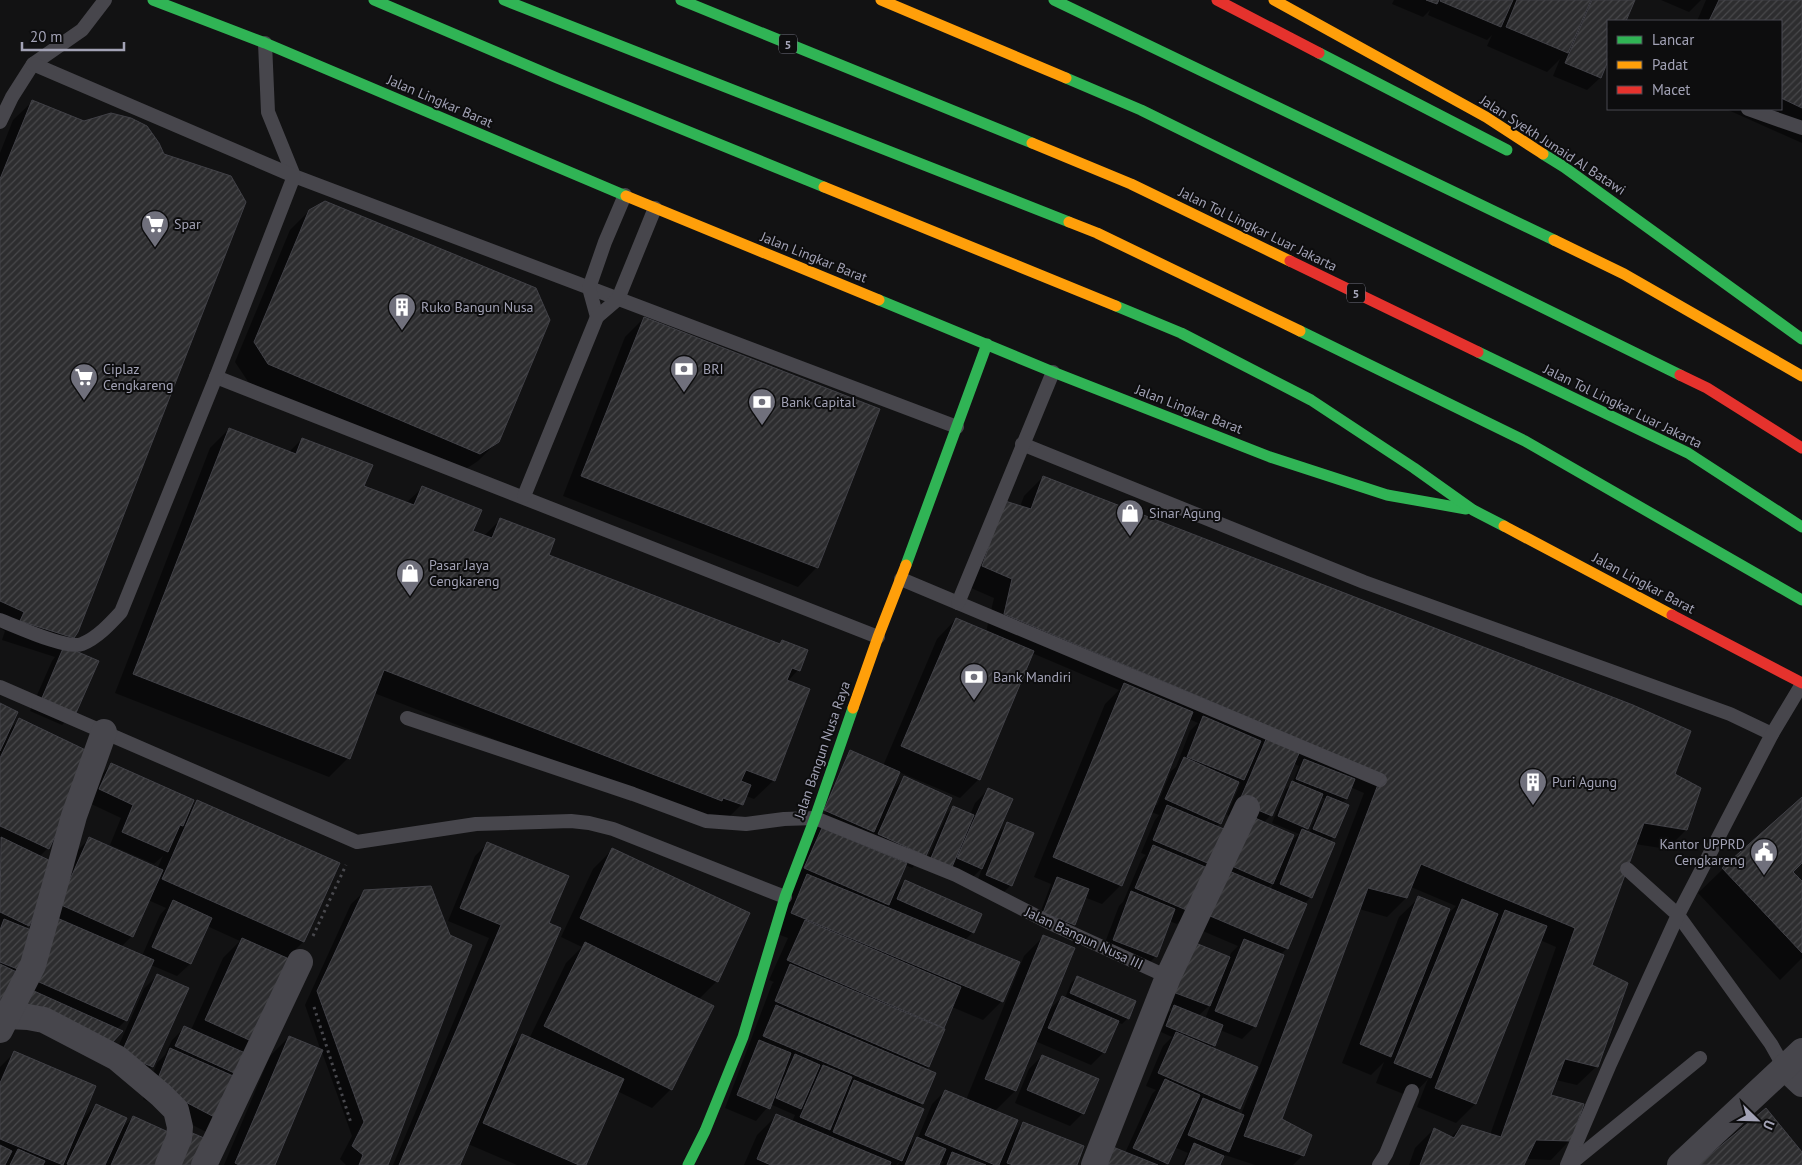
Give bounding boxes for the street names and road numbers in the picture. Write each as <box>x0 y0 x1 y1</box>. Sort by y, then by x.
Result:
road number: 5 <box>779 34 797 54</box>
street label: Jalan Lingkar Barat <box>383 70 496 132</box>
street label: Jalan Syekh Junaid Al Batawi <box>1476 91 1629 199</box>
street label: Jalan Tol Lingkar Luar Jakarta <box>1175 182 1340 275</box>
street label: Jalan Lingkar Barat <box>757 227 870 287</box>
road number: 5 <box>1347 284 1365 302</box>
street label: Jalan Tol Lingkar Luar Jakarta <box>1540 359 1705 452</box>
street label: Jalan Lingkar Barat <box>1132 380 1245 438</box>
street label: Jalan Lingkar Barat <box>1589 548 1698 618</box>
street label: Jalan Bangun Nusa Raya <box>790 679 854 822</box>
street label: Jalan Bangun Nusa III <box>1021 902 1146 973</box>

